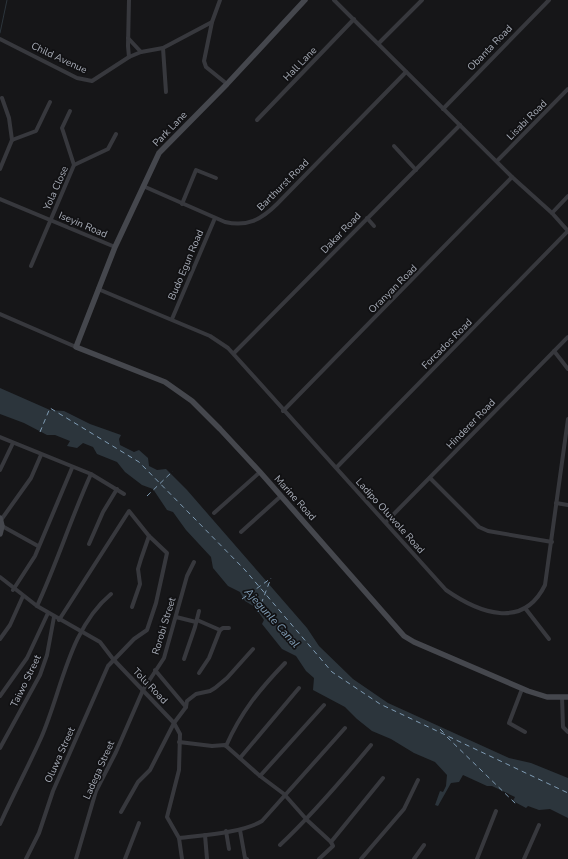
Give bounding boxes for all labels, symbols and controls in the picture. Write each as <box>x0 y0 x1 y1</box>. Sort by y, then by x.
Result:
street label: Obanta Road <box>464 22 516 74</box>
street label: Child Avenue <box>29 39 89 77</box>
street label: Hall Lane <box>280 44 320 84</box>
street label: Lisabi Road <box>504 97 550 143</box>
street label: Park Lane <box>150 108 190 150</box>
street label: Barthurst Road <box>254 156 312 214</box>
street label: Yola Close <box>40 164 72 213</box>
street label: Iseyin Road <box>57 208 110 242</box>
street label: Dakar Road <box>318 209 364 257</box>
street label: Budo Egun Road <box>165 228 207 302</box>
street label: Oranyan Road <box>365 261 421 317</box>
street label: Forcados Road <box>419 315 476 372</box>
street label: Hinderer Road <box>443 396 499 452</box>
street label: Marine Road <box>271 472 319 524</box>
street label: Ladipo Oluwole Road <box>352 475 428 557</box>
water label: Ajegunle Canal <box>240 584 303 651</box>
street label: Rorobi Street <box>149 595 179 656</box>
street label: Taiwo Street <box>7 652 45 710</box>
street label: Tolu Road <box>129 665 171 707</box>
street label: Oluwa Street <box>41 724 79 785</box>
street label: Ladega Street <box>80 738 118 802</box>

